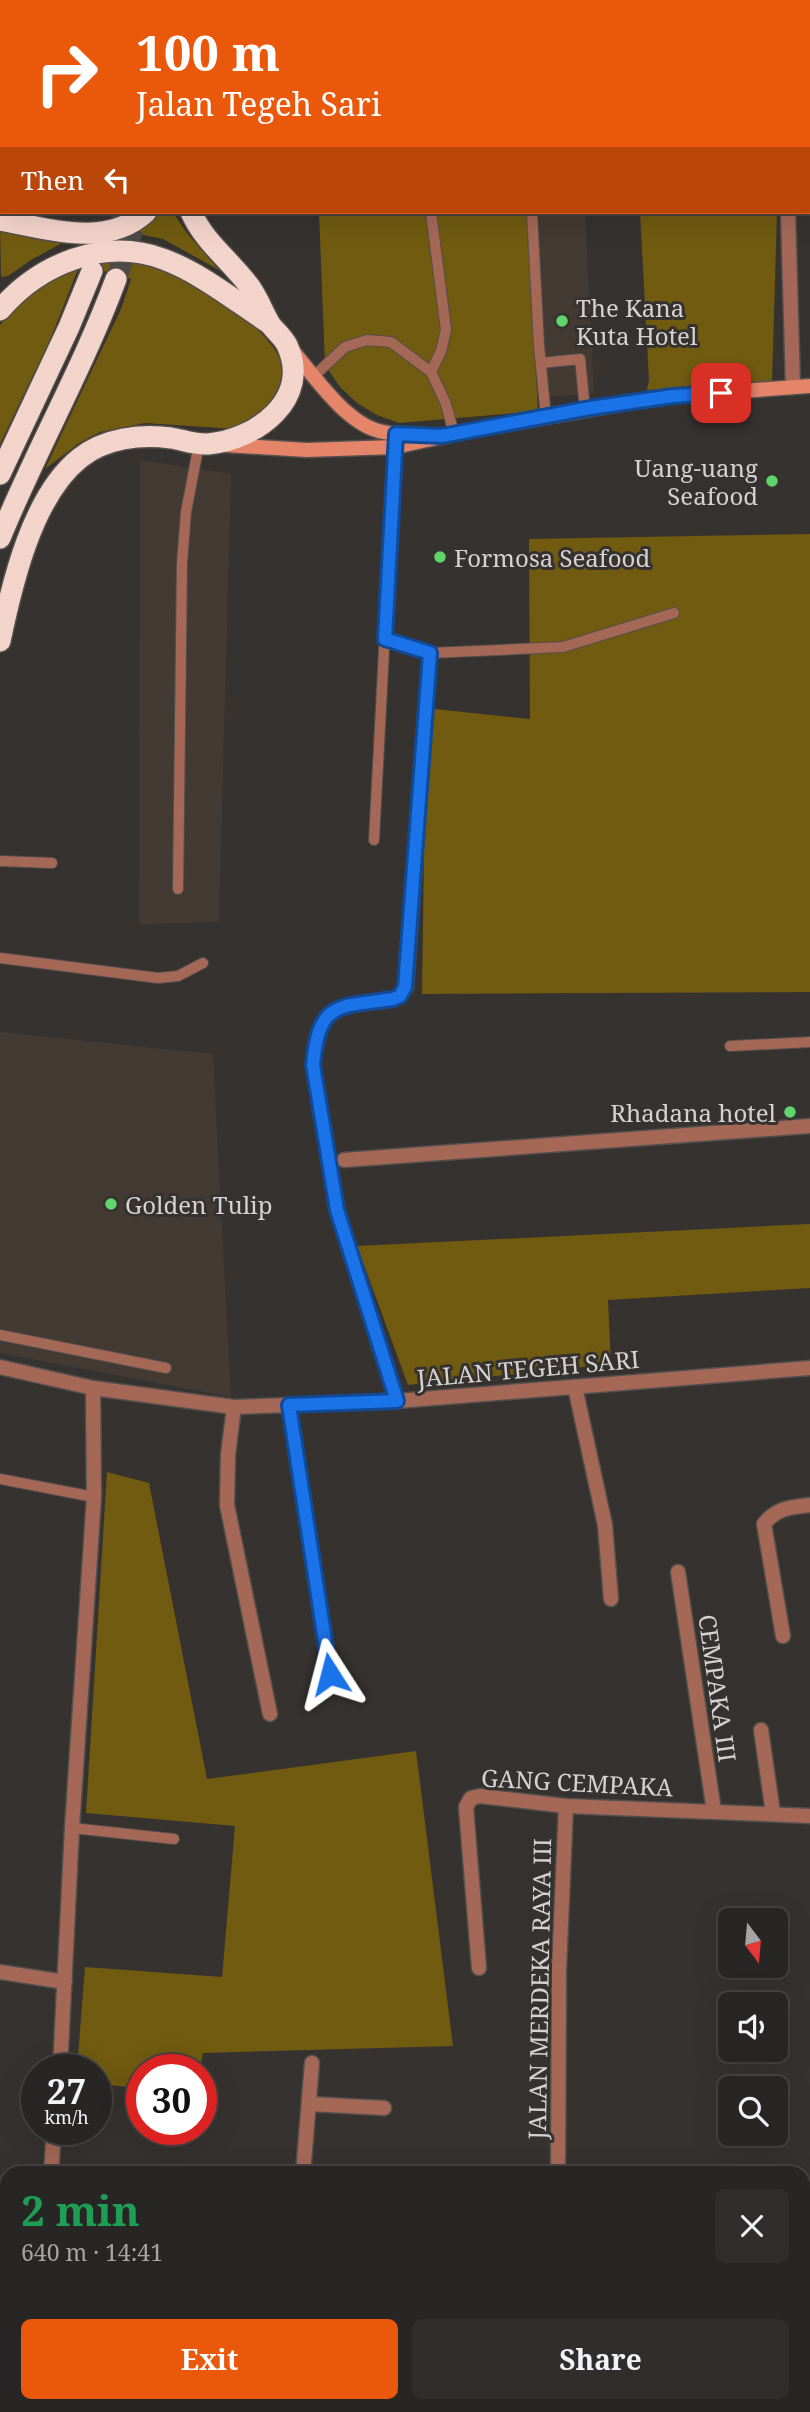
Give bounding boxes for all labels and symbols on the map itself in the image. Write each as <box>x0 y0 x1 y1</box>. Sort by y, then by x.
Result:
place label: The Kana Kuta Hotel <box>576 291 698 352</box>
marker: The Kana Kuta Hotel <box>554 313 570 329</box>
pin <box>691 363 751 423</box>
place label: Uang-uang Seafood <box>634 451 758 512</box>
marker: Uang-uang Seafood <box>764 473 780 489</box>
place label: Formosa Seafood <box>454 541 650 574</box>
marker: Formosa Seafood <box>432 549 448 565</box>
place label: Rhadana hotel <box>610 1096 777 1129</box>
marker: Rhadana hotel <box>782 1104 798 1120</box>
place label: Golden Tulip <box>125 1188 273 1221</box>
marker: Golden Tulip <box>103 1196 119 1212</box>
street label: JALAN TEGEH SARI <box>414 1342 641 1394</box>
street label: CEMPAKA III <box>691 1612 745 1764</box>
position arrow <box>293 1637 367 1711</box>
street label: GANG CEMPAKA <box>480 1761 674 1804</box>
street label: JALAN MERDEKA RAYA III <box>520 1838 558 2141</box>
north arrow <box>718 1908 788 1978</box>
speed limit sign: 30 <box>126 2054 217 2145</box>

